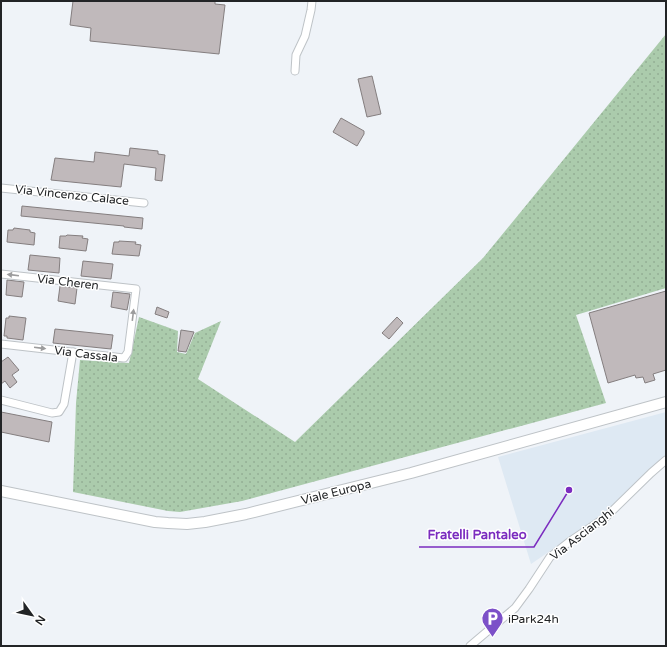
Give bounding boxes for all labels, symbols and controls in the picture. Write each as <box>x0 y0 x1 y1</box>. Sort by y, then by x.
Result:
street label: Via Vincenzo Calace <box>14 182 130 208</box>
street label: Via Cheren <box>36 271 100 293</box>
one-way arrow <box>7 272 20 278</box>
one-way arrow <box>130 309 136 321</box>
street label: Via Cassala <box>53 343 119 365</box>
one-way arrow <box>34 345 46 352</box>
street label: Viale Europa <box>300 477 372 507</box>
street label: Via Ascianghi <box>547 505 617 563</box>
callout: Fratelli Pantaleo <box>419 522 534 547</box>
text: Fratelli Pantaleo <box>427 527 527 543</box>
north arrow <box>12 595 52 635</box>
parking icon: iPark24h <box>479 606 505 639</box>
place label: iPark24h <box>508 612 559 626</box>
text: N <box>32 613 48 627</box>

